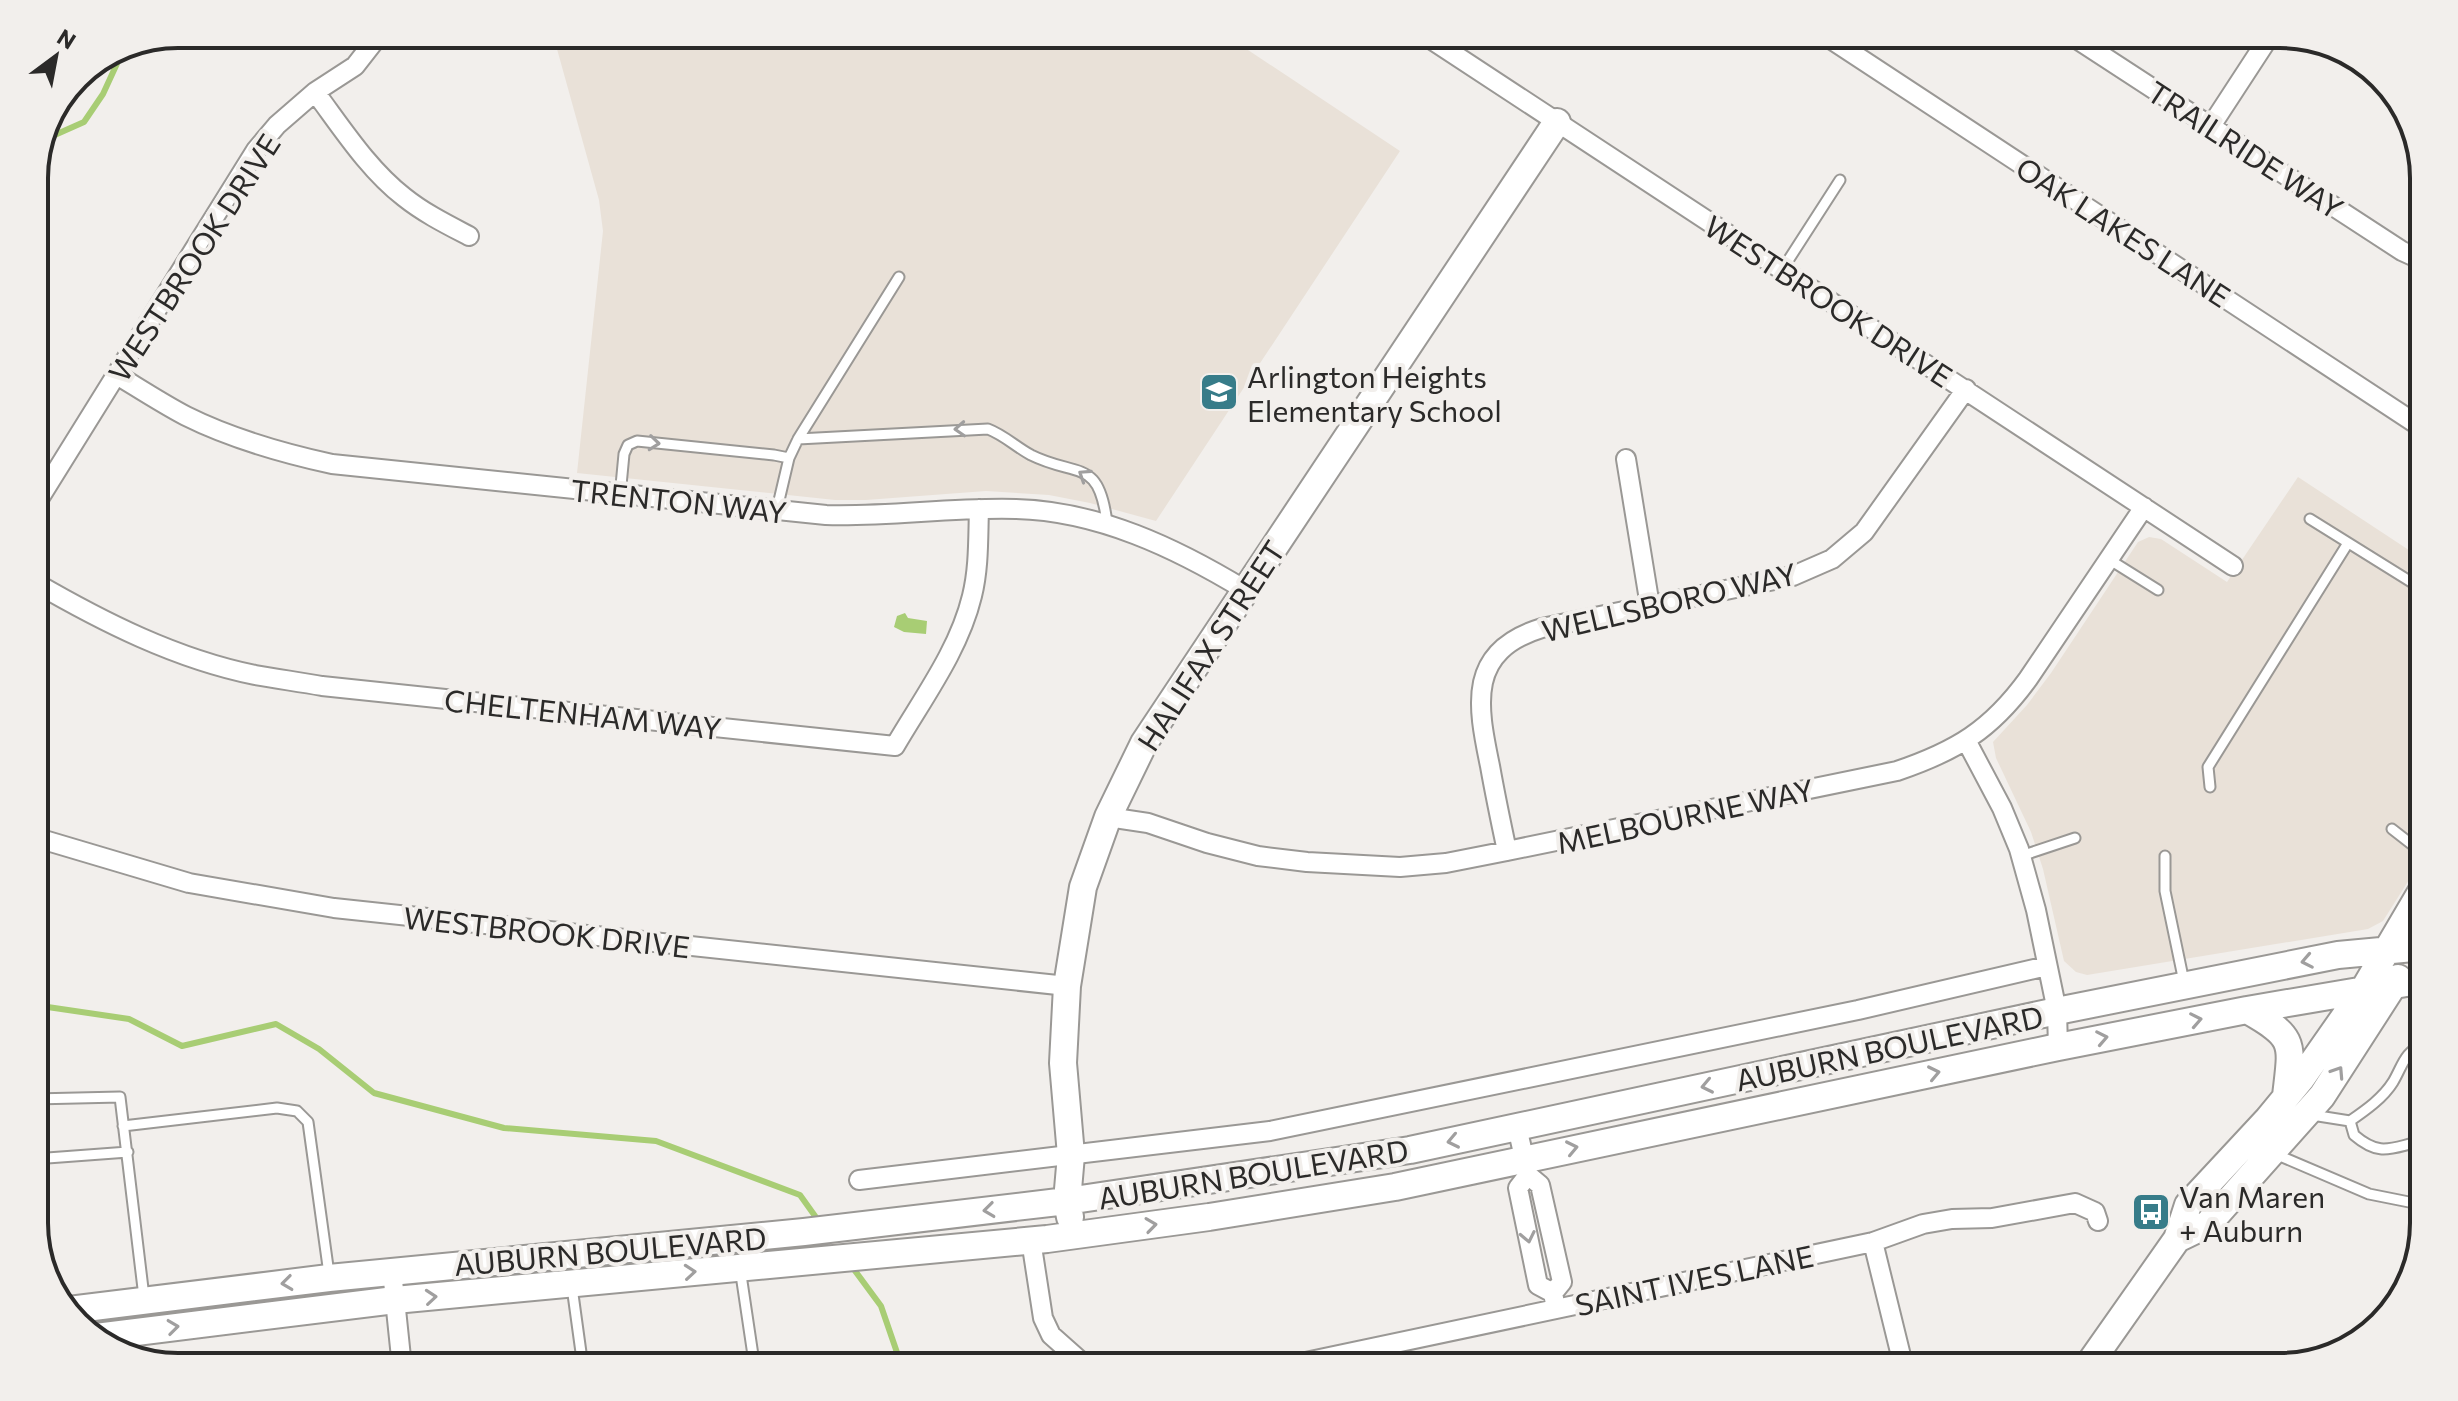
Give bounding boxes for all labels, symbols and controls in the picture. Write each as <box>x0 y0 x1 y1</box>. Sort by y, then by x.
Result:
north arrow <box>16 16 96 96</box>
text: N <box>53 23 81 54</box>
street label: TRAILRIDE WAY <box>2141 72 2351 226</box>
street label: WESTBROOK DRIVE <box>99 126 287 388</box>
street label: OAK LAKES LANE <box>2010 148 2238 314</box>
street label: WESTBROOK DRIVE <box>1698 206 1960 394</box>
place label: Arlington Heights Elementary School <box>1247 357 1502 428</box>
school or university icon: Arlington Heights Elementary School <box>1198 371 1240 413</box>
one-way arrow <box>953 420 966 437</box>
one-way arrow <box>648 434 661 451</box>
street label: TRENTON WAY <box>569 470 789 530</box>
one-way arrow <box>1078 470 1092 485</box>
street label: HALIFAX STREET <box>1128 533 1292 757</box>
street label: WELLSBORO WAY <box>1538 554 1800 648</box>
street label: CHELTENHAM WAY <box>443 680 723 746</box>
street label: MELBOURNE WAY <box>1553 770 1817 860</box>
street label: WESTBROOK DRIVE <box>402 898 692 964</box>
one-way arrow <box>2300 952 2314 969</box>
street label: AUBURN BOULEVARD <box>1732 996 2046 1098</box>
one-way arrow <box>2189 1012 2203 1029</box>
one-way arrow <box>2095 1031 2108 1048</box>
one-way arrow <box>1927 1065 1941 1082</box>
one-way arrow <box>2328 1066 2343 1080</box>
one-way arrow <box>1701 1077 1714 1094</box>
street label: AUBURN BOULEVARD <box>1095 1130 1411 1216</box>
one-way arrow <box>1446 1132 1460 1149</box>
one-way arrow <box>1565 1141 1579 1158</box>
place label: Van Maren + Auburn <box>2179 1177 2325 1248</box>
bus stop icon: Van Maren + Auburn <box>2130 1191 2172 1233</box>
one-way arrow <box>982 1202 995 1219</box>
one-way arrow <box>1144 1217 1158 1234</box>
street label: AUBURN BOULEVARD <box>452 1218 768 1282</box>
one-way arrow <box>1519 1230 1536 1243</box>
street label: SAINT IVES LANE <box>1571 1236 1817 1322</box>
one-way arrow <box>684 1264 697 1281</box>
one-way arrow <box>280 1274 293 1291</box>
one-way arrow <box>425 1288 438 1305</box>
one-way arrow <box>167 1319 180 1336</box>

